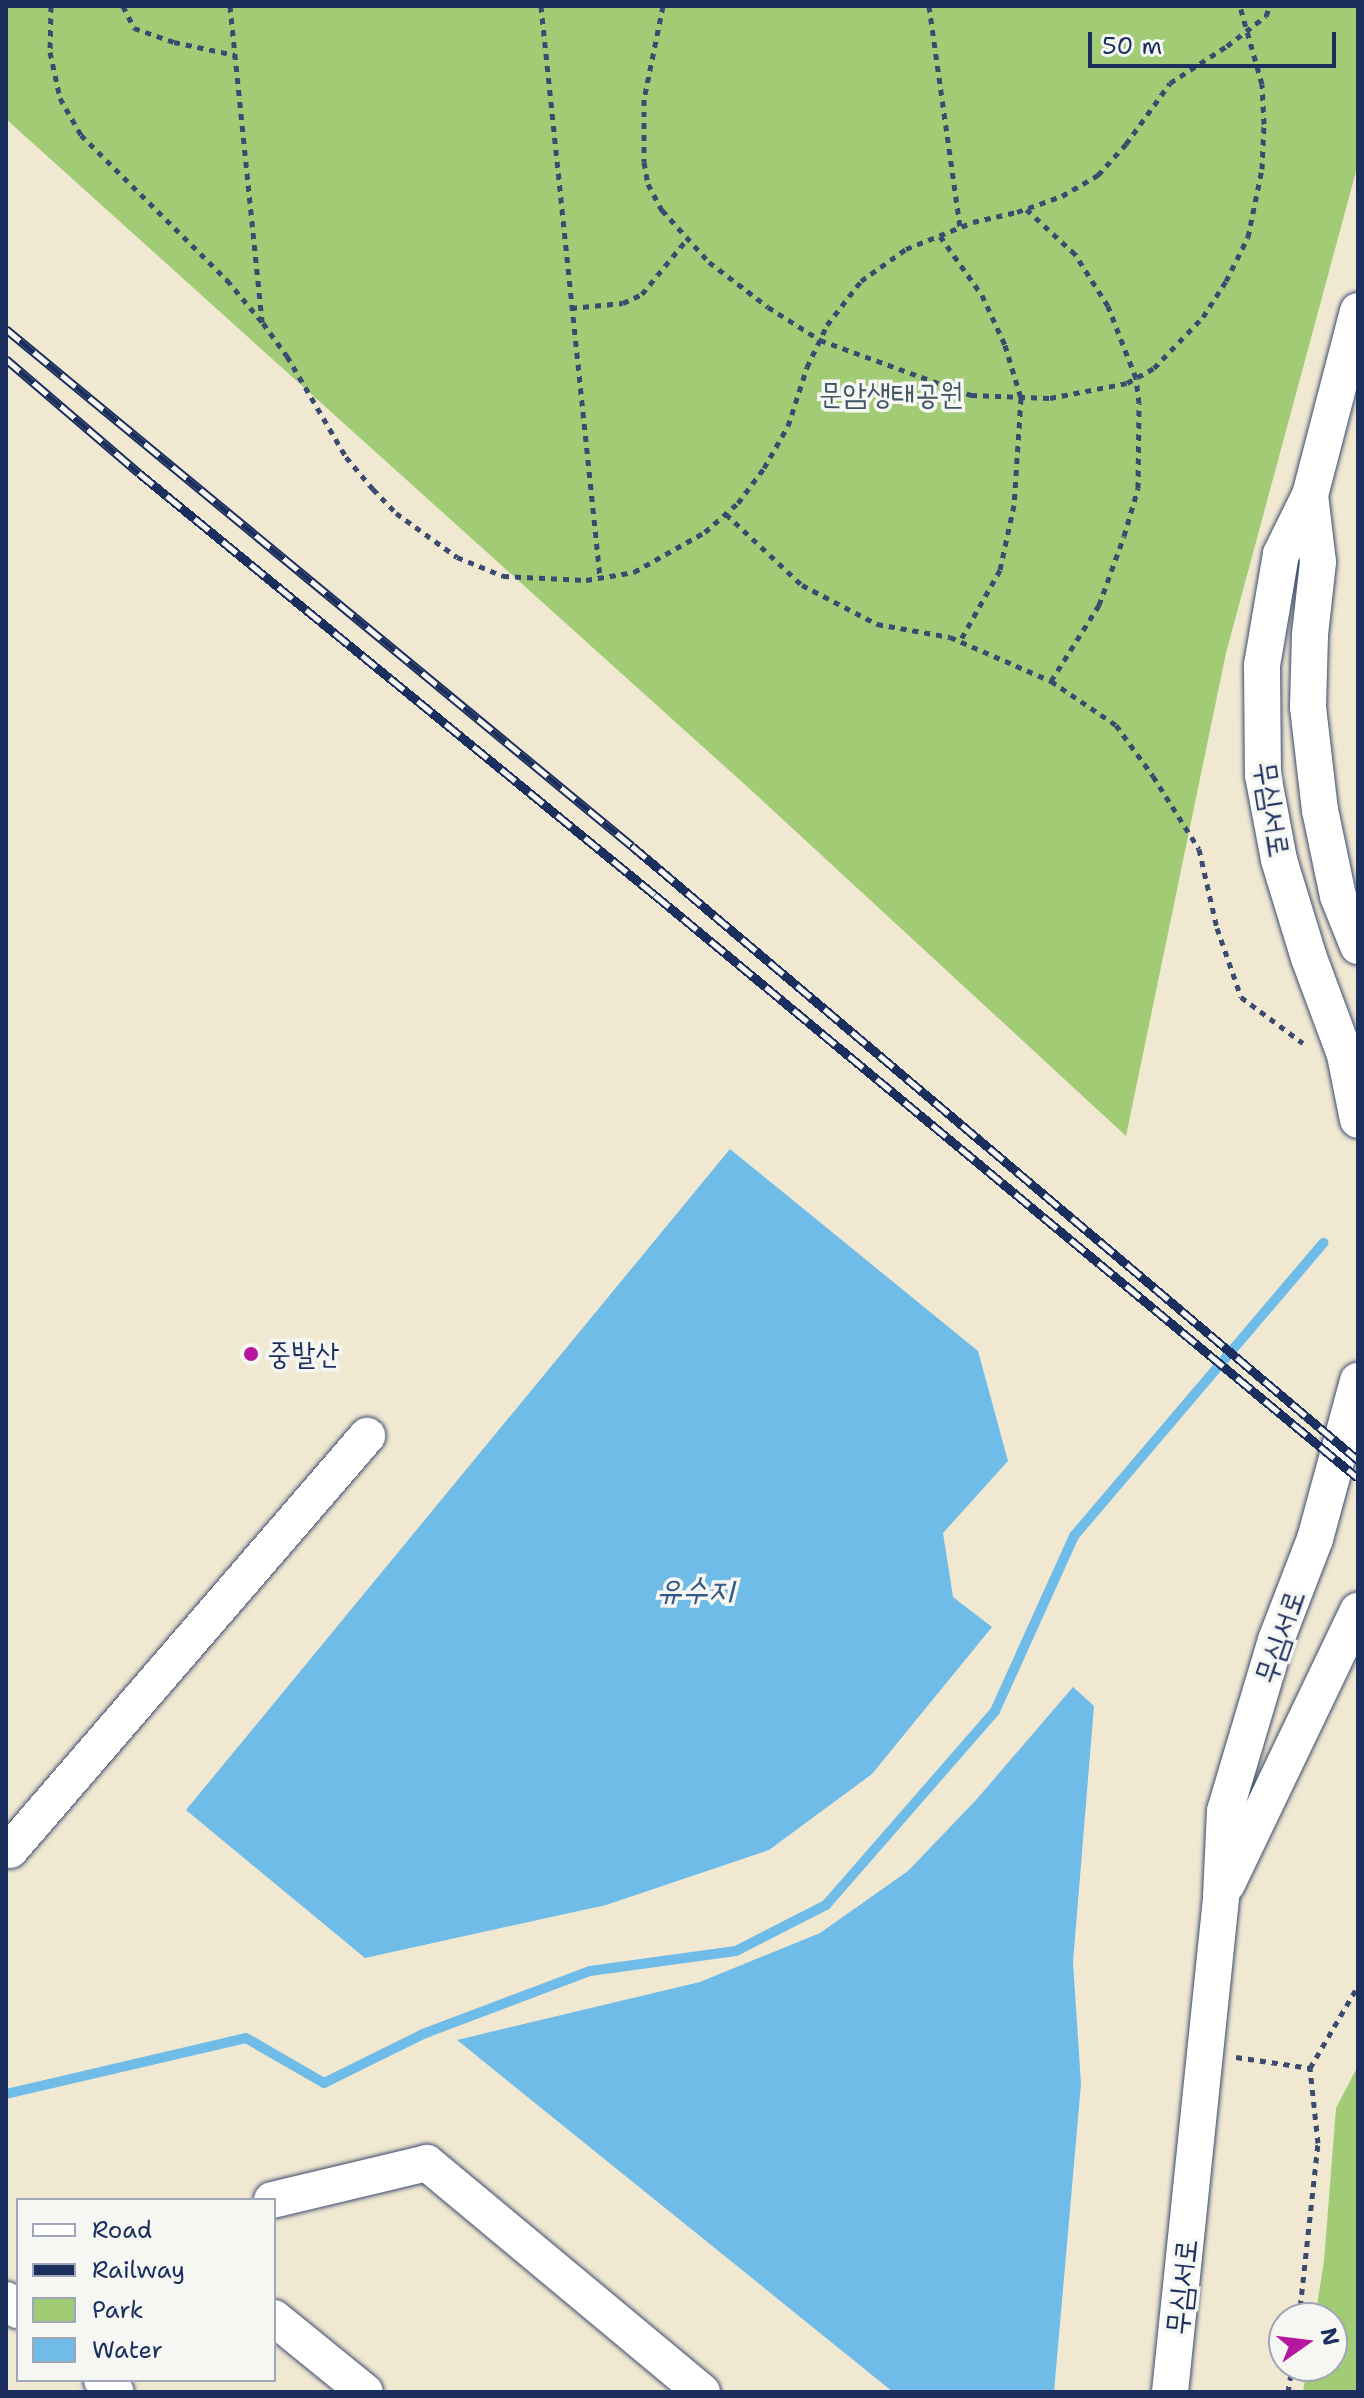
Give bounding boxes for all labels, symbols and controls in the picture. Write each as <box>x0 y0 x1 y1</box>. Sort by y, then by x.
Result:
scale bar <box>1092 16 1340 66</box>
text: 50 m <box>1102 30 1162 62</box>
park label: 문암생태공원 <box>819 376 963 412</box>
street label: 무심서로 <box>1247 758 1297 860</box>
place label: 중발산 <box>267 1336 339 1372</box>
marker: 중발산 <box>242 1345 260 1363</box>
water label: 유수지 <box>656 1571 734 1609</box>
street label: 무심서로 <box>1247 1585 1313 1689</box>
legend <box>16 2198 276 2382</box>
text: Road <box>92 2214 152 2246</box>
street label: 무심서로 <box>1159 2237 1205 2337</box>
text: Railway <box>92 2254 185 2286</box>
text: Park <box>92 2294 144 2326</box>
north arrow <box>1268 2302 1348 2382</box>
text: N <box>1314 2325 1346 2349</box>
text: Water <box>92 2334 163 2366</box>

